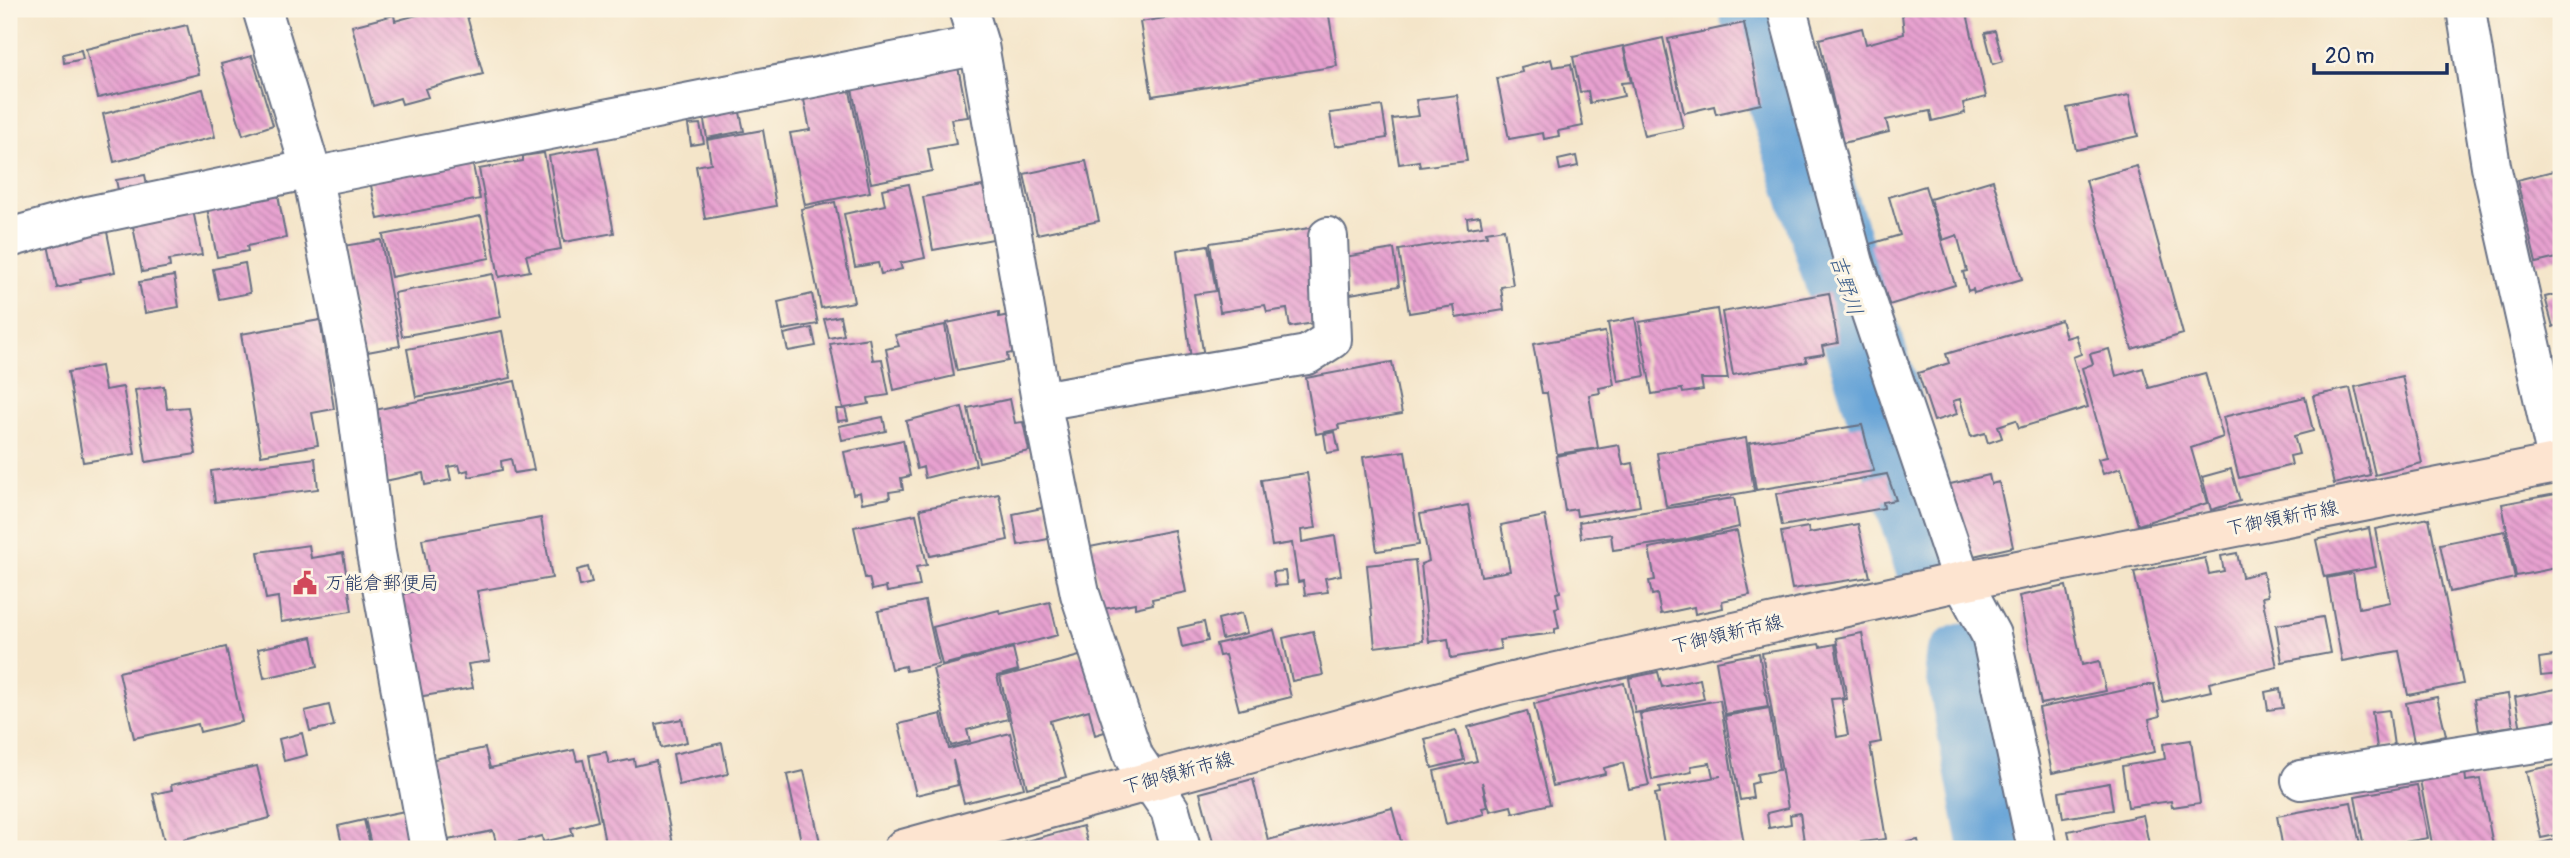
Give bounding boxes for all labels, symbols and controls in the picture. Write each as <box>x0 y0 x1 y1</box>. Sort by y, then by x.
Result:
scale bar <box>2314 32 2448 76</box>
text: 20 m <box>2325 43 2374 70</box>
water label: 吉野川 <box>1823 251 1869 319</box>
street label: 下御領新市線 <box>2224 495 2340 541</box>
public building icon: 万能倉郵便局 <box>291 569 319 597</box>
place label: 万能倉郵便局 <box>325 571 439 595</box>
street label: 下御領新市線 <box>1669 609 1785 659</box>
street label: 下御領新市線 <box>1120 747 1236 799</box>

